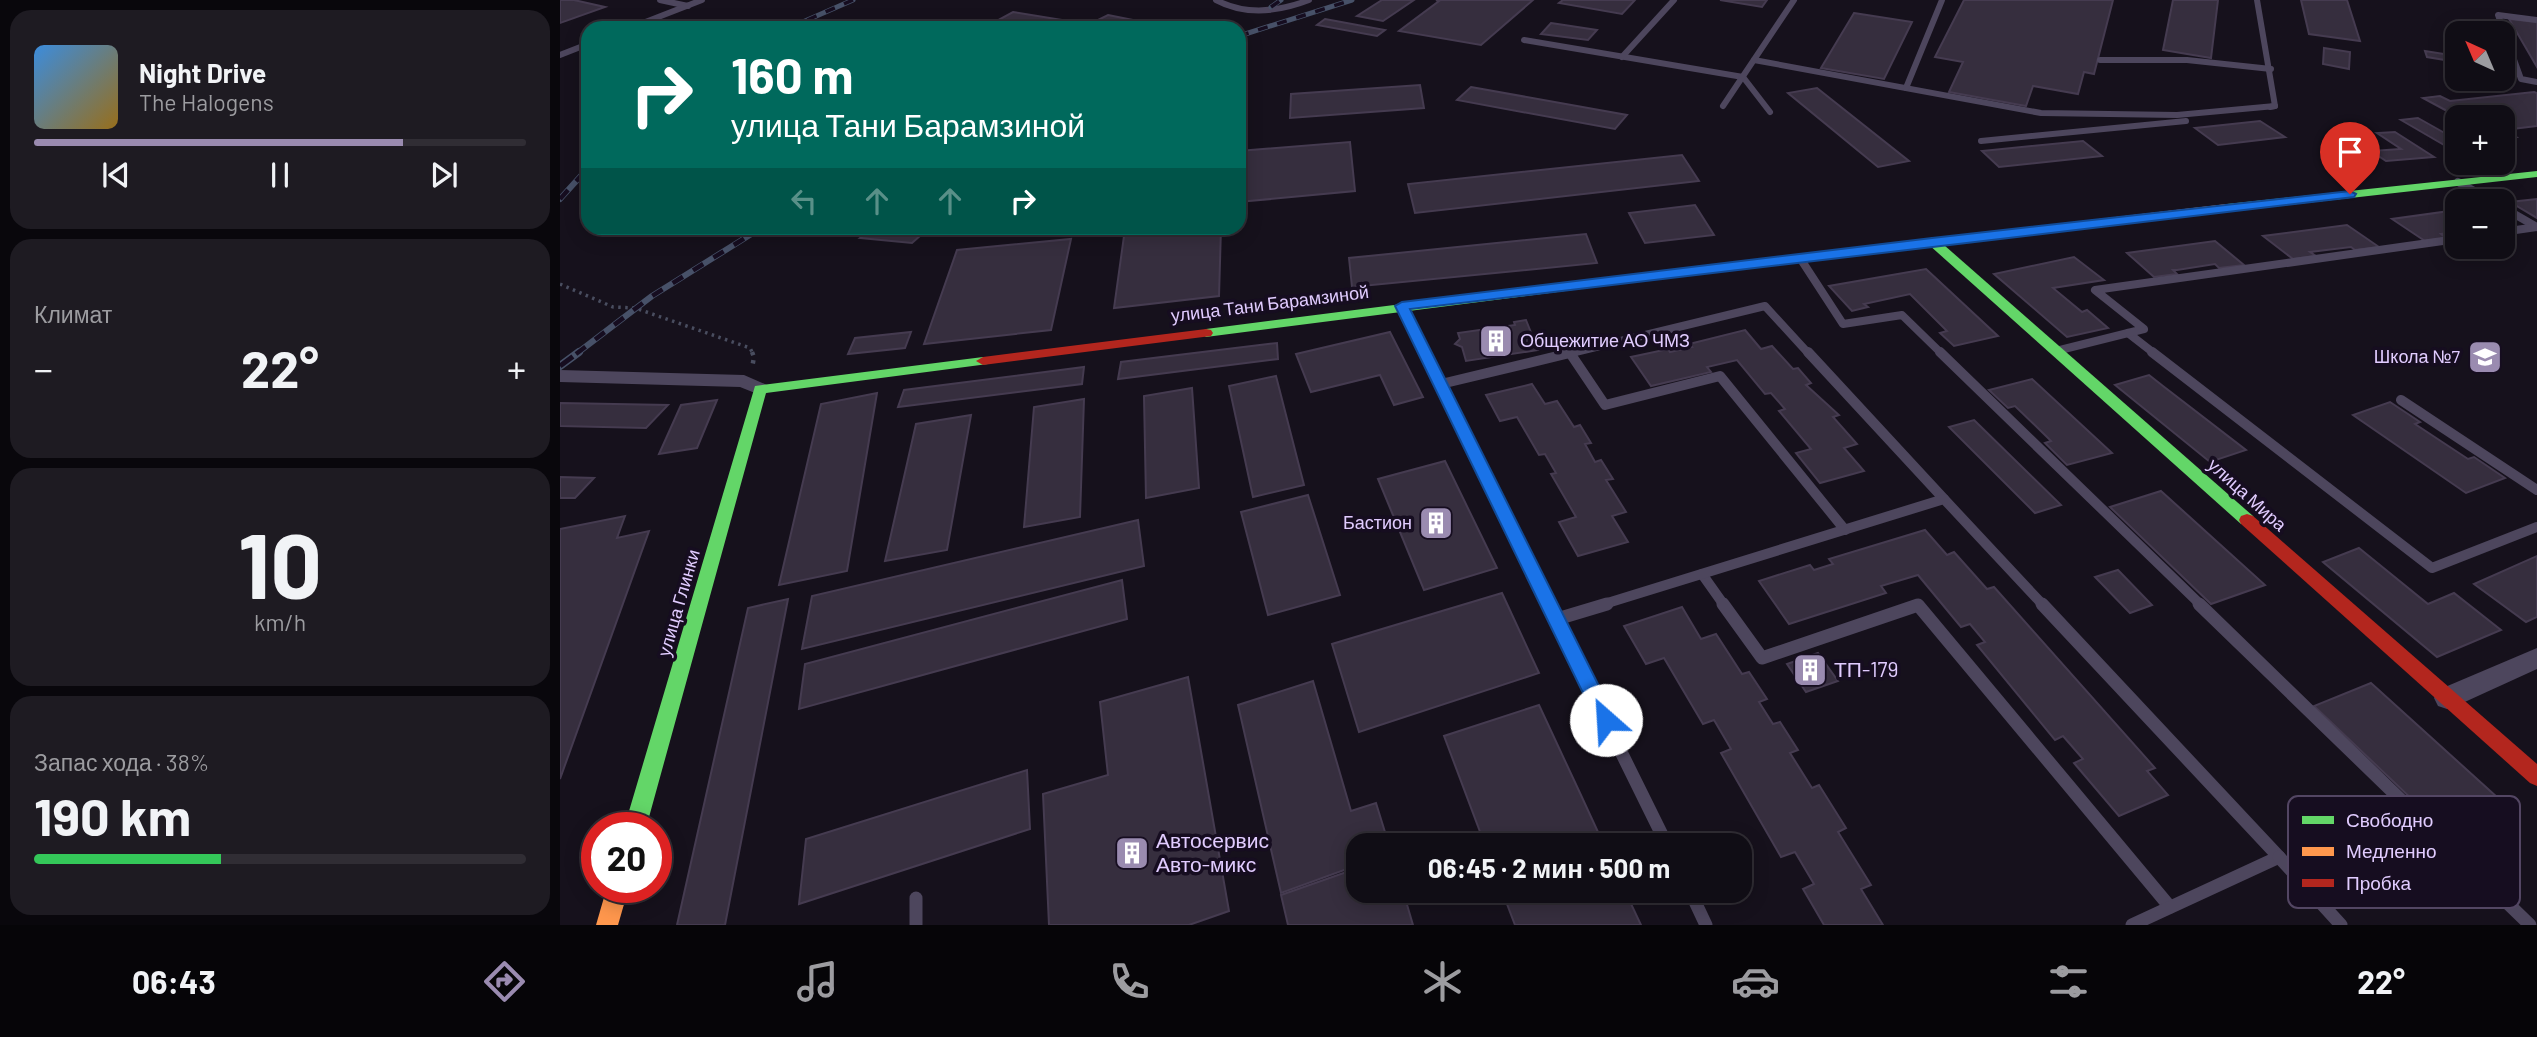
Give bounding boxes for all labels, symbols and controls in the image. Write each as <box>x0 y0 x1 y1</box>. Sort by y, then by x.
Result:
north arrow <box>2445 21 2515 91</box>
map controls <box>2445 21 2515 259</box>
text: 160 m <box>731 45 853 104</box>
icon: right <box>616 49 707 140</box>
text: Night Drive <box>139 57 266 88</box>
text: The Halogens <box>139 88 274 116</box>
text: улица Тани Барамзиной <box>731 105 1085 143</box>
button: + <box>2445 105 2515 175</box>
pin <box>2320 122 2380 194</box>
icon: arrive <box>2331 133 2369 171</box>
icon: previous <box>97 156 135 194</box>
icon: pause <box>261 156 299 194</box>
icon: next <box>425 156 463 194</box>
icon: left <box>785 182 823 220</box>
icon: ahead <box>858 182 896 220</box>
icon: ahead <box>931 182 969 220</box>
icon: right <box>1004 182 1042 220</box>
button: − <box>2445 189 2515 259</box>
street label: улица Тани Барамзиной <box>1170 280 1370 326</box>
text: Климат <box>34 300 112 328</box>
building icon: Общежитие АО ЧМЗ <box>1477 322 1515 360</box>
place label: Общежитие АО ЧМЗ <box>1520 329 1690 351</box>
text: 22° <box>241 336 319 398</box>
school or university icon: Школа №7 <box>2466 338 2504 376</box>
text: − <box>34 345 53 391</box>
text: + <box>507 345 526 391</box>
place label: Школа №7 <box>2374 345 2460 367</box>
street label: улица Мира <box>2204 453 2292 536</box>
building icon: Бастион <box>1417 504 1455 542</box>
text: 10 <box>238 508 322 617</box>
place label: Бастион <box>1343 511 1412 533</box>
street label: улица Глинки <box>652 547 704 659</box>
text: km/h <box>254 608 306 636</box>
building icon: ТП-179 <box>1791 651 1829 689</box>
place label: ТП-179 <box>1834 656 1898 681</box>
position arrow <box>1569 683 1643 757</box>
text: Запас хода · 38% <box>34 748 209 776</box>
text: 190 km <box>34 784 191 846</box>
legend <box>2288 796 2520 908</box>
text: Свободно <box>2346 808 2433 831</box>
speed limit sign: 20 <box>581 812 672 903</box>
place label: Автосервис Авто-микс <box>1156 827 1269 876</box>
building icon: Автосервис Авто-микс <box>1113 834 1151 872</box>
text: Медленно <box>2346 839 2436 862</box>
text: 06:45 · 2 мин · 500 m <box>1428 852 1670 883</box>
text: Пробка <box>2346 871 2411 894</box>
icon: directions <box>480 957 529 1006</box>
icon: music <box>793 957 842 1006</box>
icon: phone <box>1105 957 1154 1006</box>
icon: climate <box>1418 957 1467 1006</box>
icon: car <box>1731 957 1780 1006</box>
icon: filters <box>2044 957 2093 1006</box>
text: 06:43 <box>132 962 216 1000</box>
text: 22° <box>2357 962 2405 1000</box>

